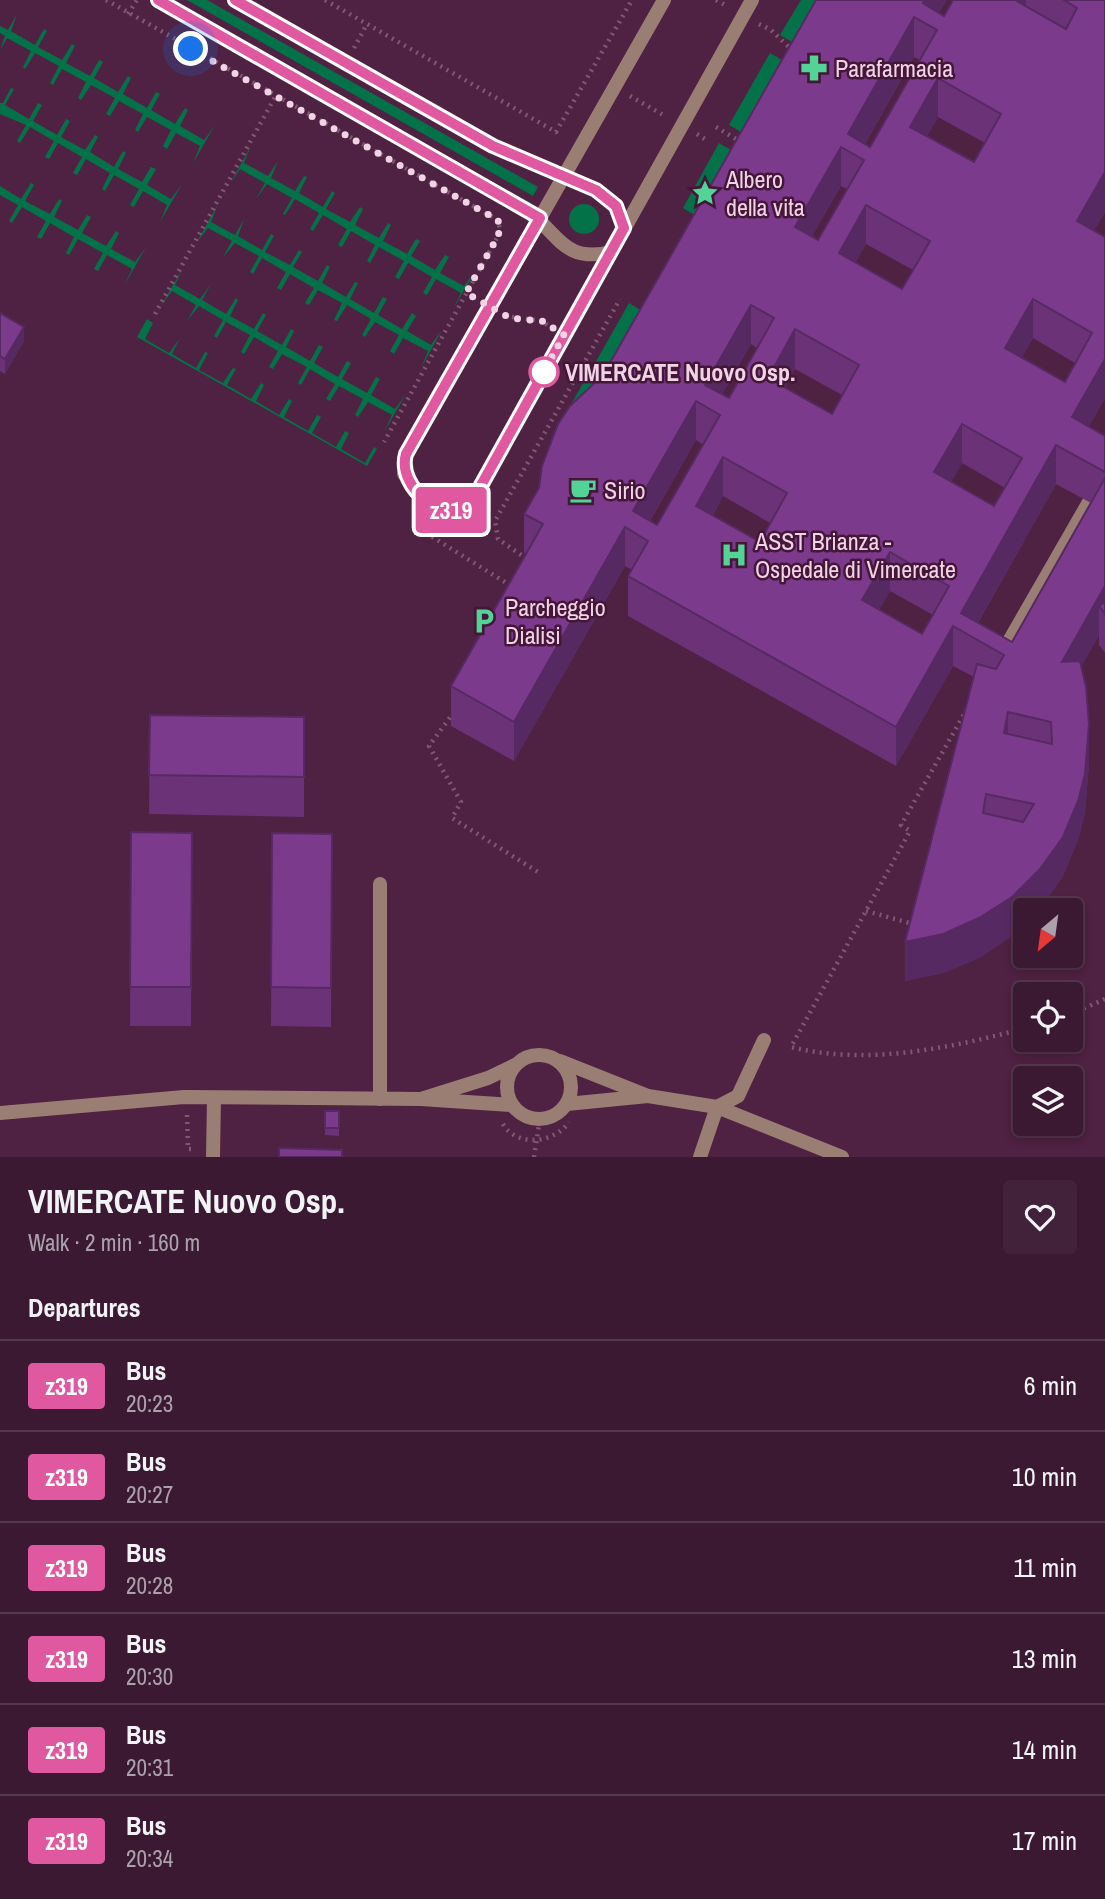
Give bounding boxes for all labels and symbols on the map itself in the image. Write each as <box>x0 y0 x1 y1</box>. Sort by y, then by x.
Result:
your location <box>173 31 208 66</box>
place label: Parafarmacia <box>835 52 953 84</box>
pharmacy icon: Parafarmacia <box>799 53 829 83</box>
place label: Albero della vita <box>725 163 805 223</box>
place icon: Albero della vita <box>690 178 720 208</box>
place label: VIMERCATE Nuovo Osp. <box>565 356 795 388</box>
marker: VIMERCATE Nuovo Osp. <box>529 357 559 387</box>
place label: Sirio <box>604 474 646 506</box>
cafe icon: Sirio <box>568 475 598 505</box>
line badge: z319 <box>402 487 500 533</box>
place label: ASST Brianza - Ospedale di Vimercate <box>754 525 956 585</box>
hospital icon: ASST Brianza - Ospedale di Vimercate <box>719 540 749 570</box>
place label: Parcheggio Dialisi <box>505 591 606 651</box>
parking icon: Parcheggio Dialisi <box>469 606 499 636</box>
north arrow <box>1013 898 1083 968</box>

